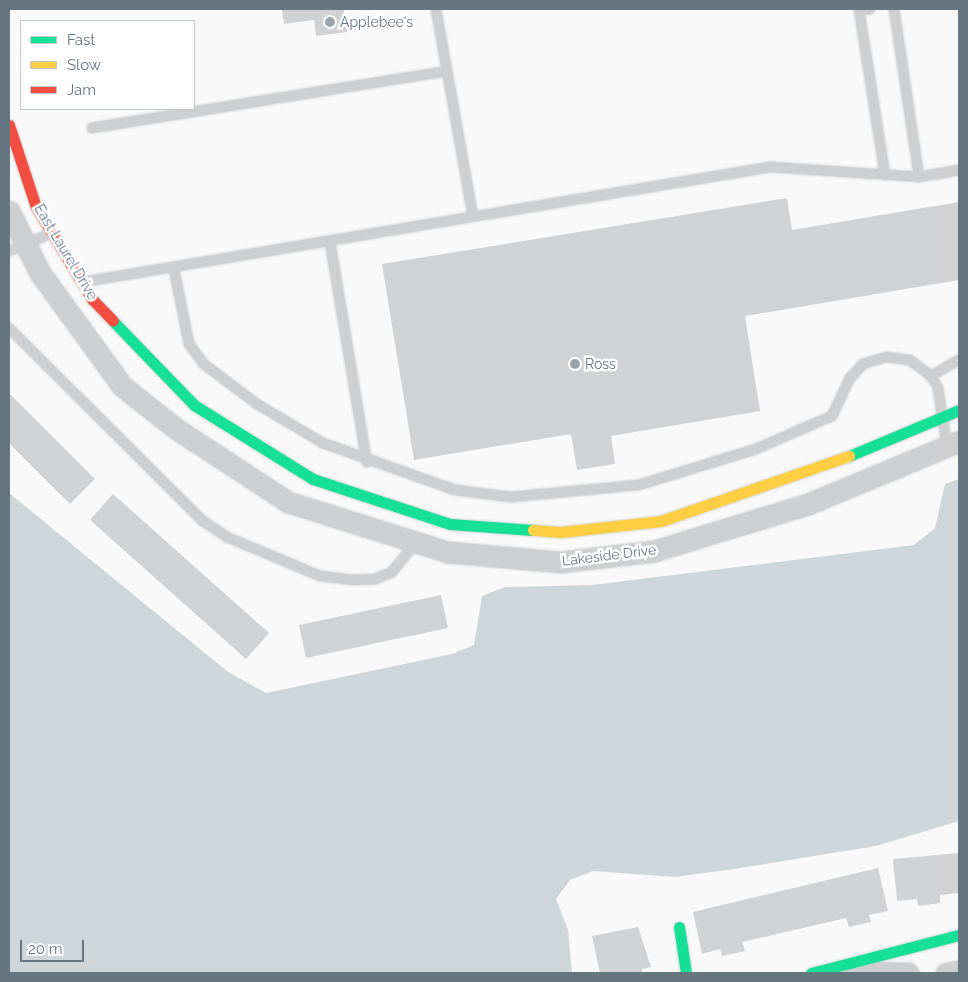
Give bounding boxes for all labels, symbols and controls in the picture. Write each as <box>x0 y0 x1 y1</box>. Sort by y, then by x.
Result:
place label: Applebee's <box>340 14 413 30</box>
marker: Applebee's <box>324 16 336 28</box>
legend <box>20 20 195 110</box>
text: Fast <box>67 31 95 49</box>
text: Slow <box>67 56 101 74</box>
text: Jam <box>67 81 96 99</box>
street label: East Laurel Drive <box>31 201 101 303</box>
place label: Ross <box>585 356 616 372</box>
marker: Ross <box>569 358 581 370</box>
street label: Lakeside Drive <box>561 541 657 569</box>
scale bar <box>22 930 86 962</box>
text: 20 m <box>28 940 63 958</box>

